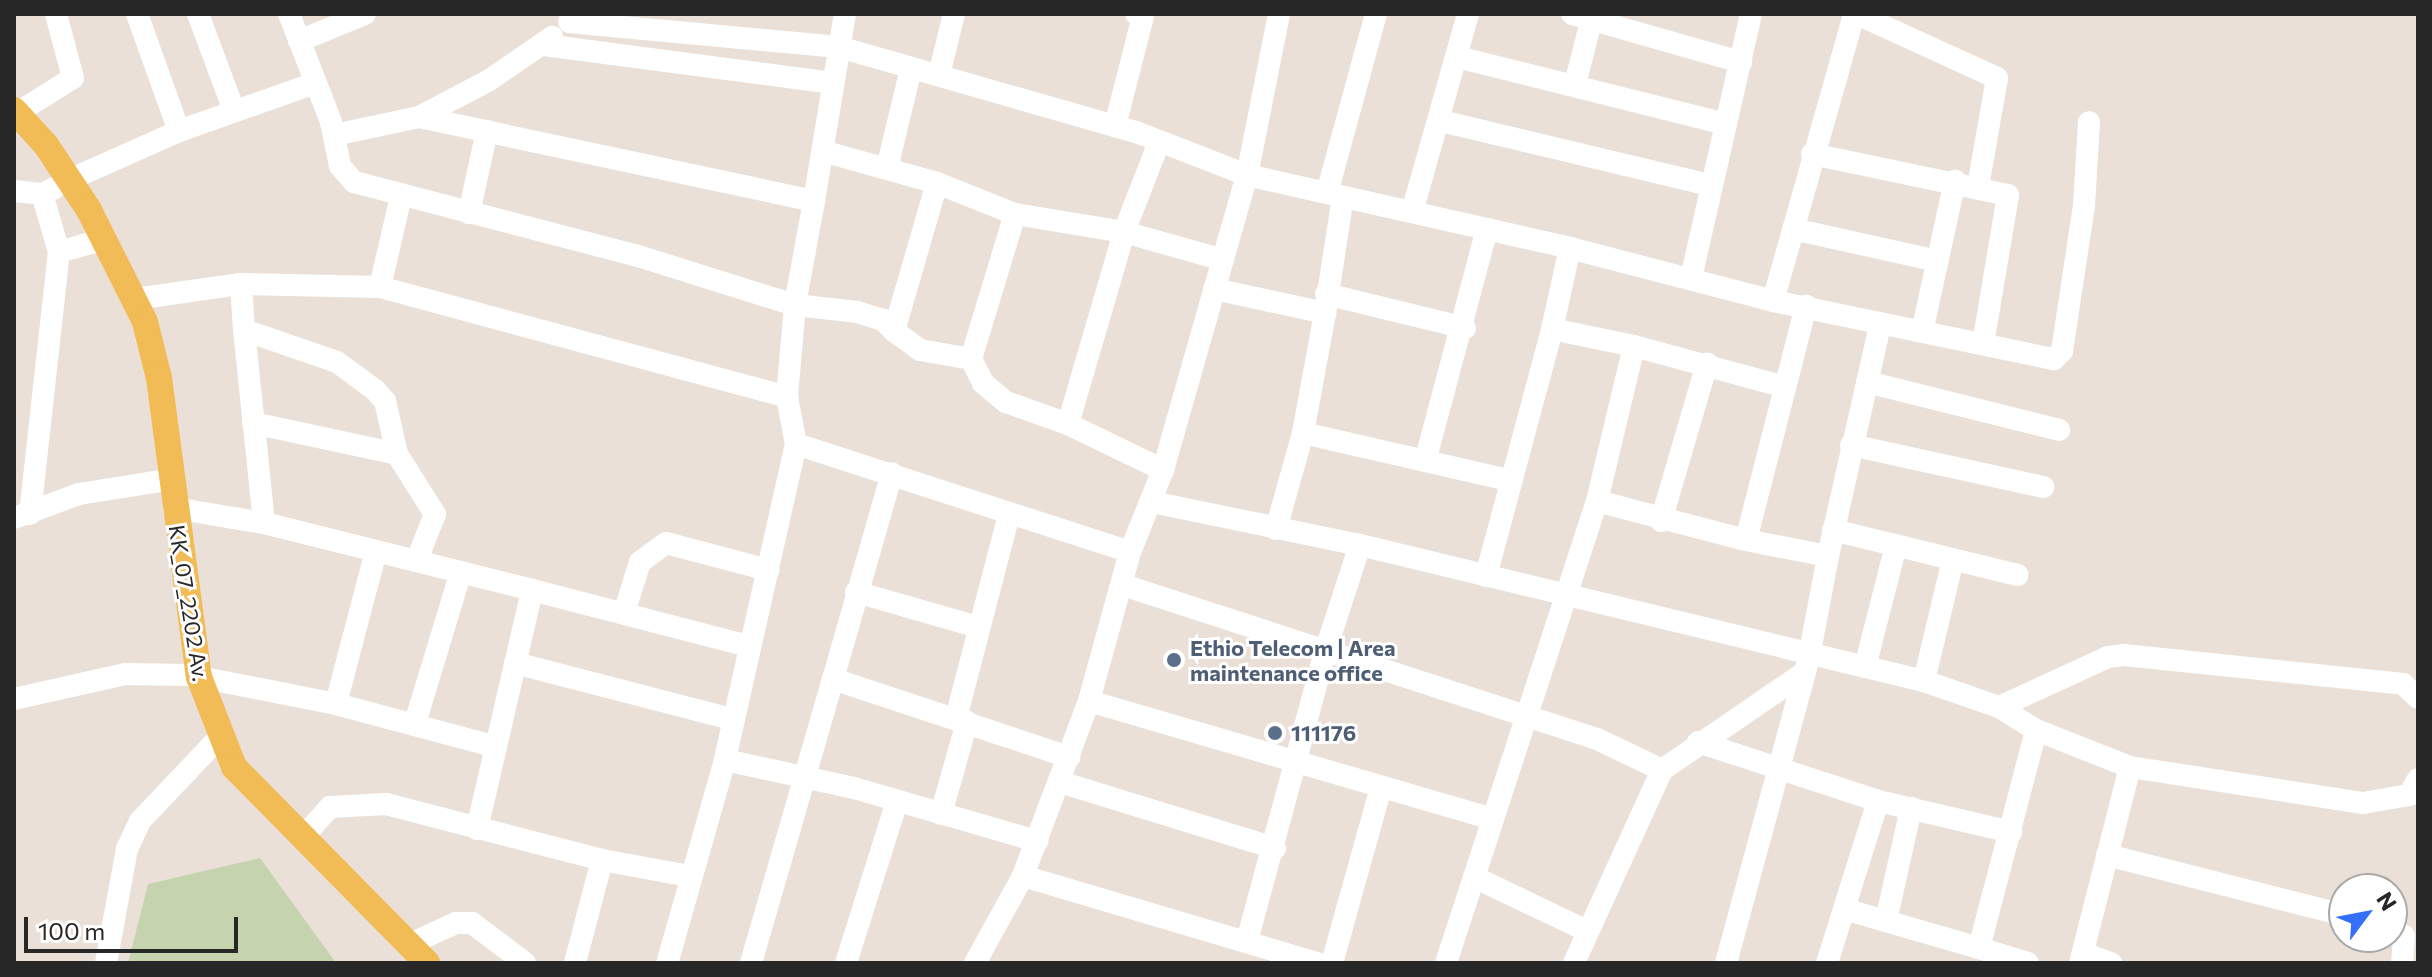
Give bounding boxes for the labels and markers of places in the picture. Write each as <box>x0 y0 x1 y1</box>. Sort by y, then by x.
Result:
place label: Ethio Telecom | Area maintenance office <box>1190 634 1396 686</box>
marker: Ethio Telecom | Area maintenance office <box>1165 651 1183 669</box>
place label: 111176 <box>1291 720 1356 746</box>
marker: 111176 <box>1266 724 1284 742</box>

